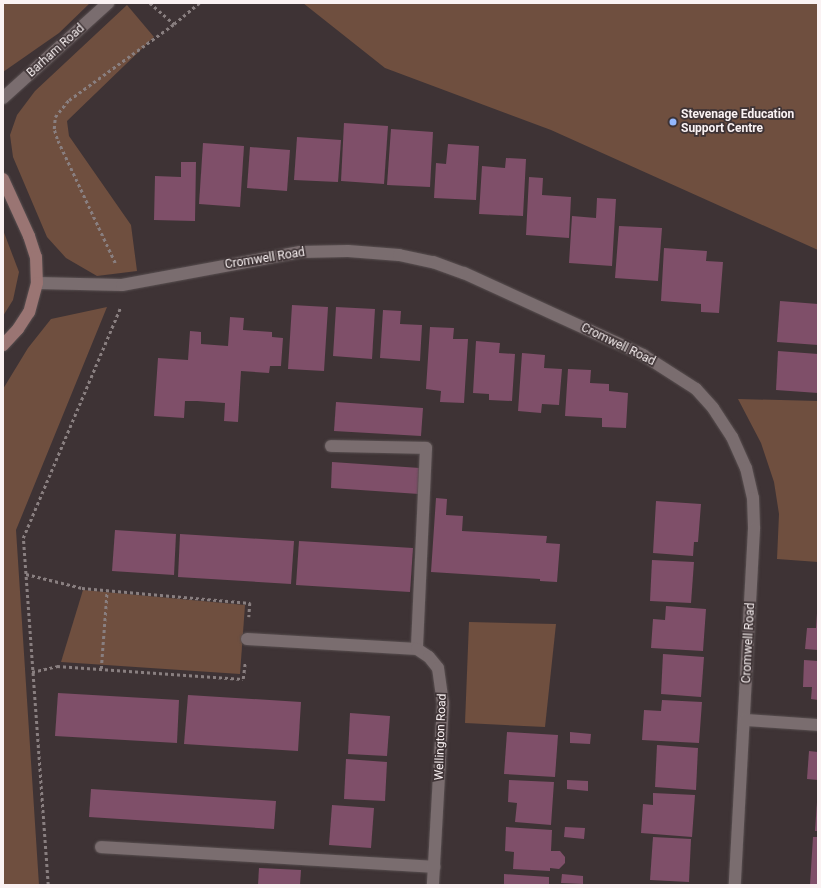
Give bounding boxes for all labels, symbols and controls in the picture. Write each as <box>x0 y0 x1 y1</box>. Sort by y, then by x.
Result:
street label: Barham Road <box>24 21 88 81</box>
place label: Stevenage Education Support Centre <box>681 108 794 136</box>
marker: Stevenage Education Support Centre <box>668 117 678 127</box>
street label: Cromwell Road <box>224 246 306 272</box>
street label: Cromwell Road <box>579 321 657 369</box>
street label: Cromwell Road <box>740 602 758 684</box>
street label: Wellington Road <box>432 693 450 781</box>

